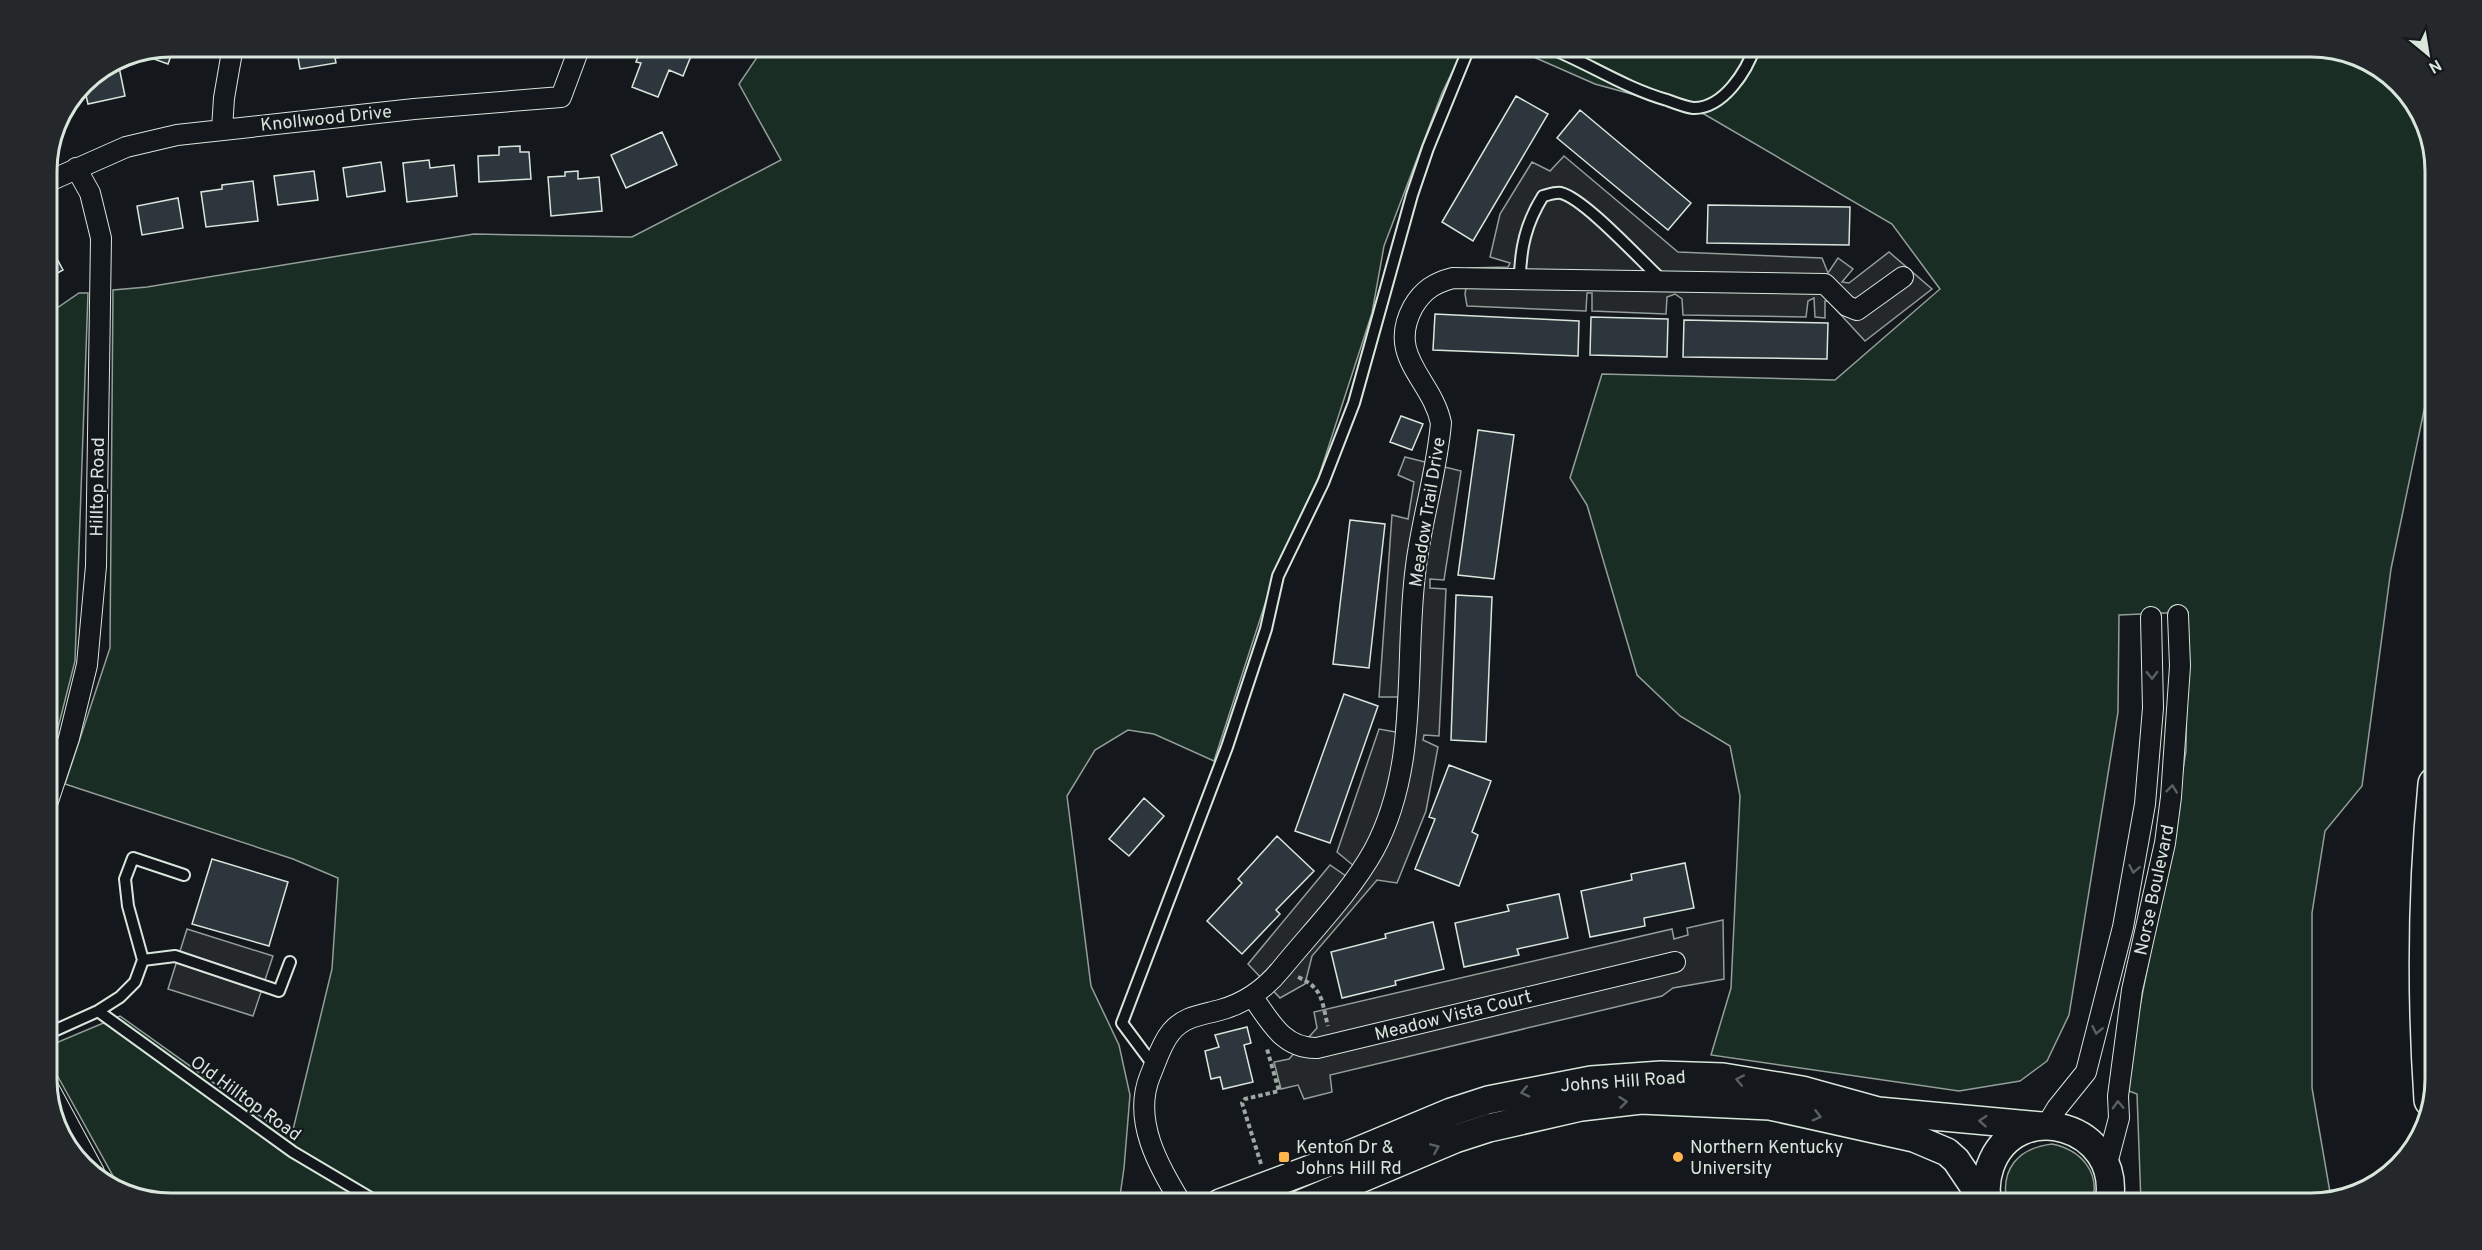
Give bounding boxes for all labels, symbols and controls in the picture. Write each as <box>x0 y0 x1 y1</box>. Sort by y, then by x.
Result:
north arrow <box>2398 24 2458 84</box>
text: N <box>2425 54 2444 77</box>
street label: Knollwood Drive <box>259 101 393 138</box>
street label: Meadow Trail Drive <box>1405 436 1452 589</box>
street label: Hilltop Road <box>86 437 111 537</box>
one-way arrow <box>2146 671 2158 680</box>
one-way arrow <box>2165 784 2178 793</box>
street label: Norse Boulevard <box>2130 823 2181 958</box>
one-way arrow <box>2128 864 2141 874</box>
street label: Meadow Vista Court <box>1372 986 1534 1047</box>
one-way arrow <box>2091 1025 2104 1035</box>
street label: Old Hilltop Road <box>185 1051 305 1147</box>
street label: Johns Hill Road <box>1560 1067 1687 1098</box>
one-way arrow <box>1735 1074 1745 1087</box>
one-way arrow <box>1521 1084 1531 1097</box>
one-way arrow <box>1619 1096 1628 1109</box>
one-way arrow <box>2112 1100 2125 1109</box>
one-way arrow <box>1812 1109 1822 1122</box>
one-way arrow <box>1979 1115 1988 1128</box>
place label: Kenton Dr & Johns Hill Rd <box>1296 1137 1402 1181</box>
place label: Northern Kentucky University <box>1690 1137 1843 1181</box>
one-way arrow <box>1428 1143 1439 1155</box>
marker: Kenton Dr & Johns Hill Rd <box>1277 1150 1291 1164</box>
marker: Northern Kentucky University <box>1671 1150 1685 1164</box>

